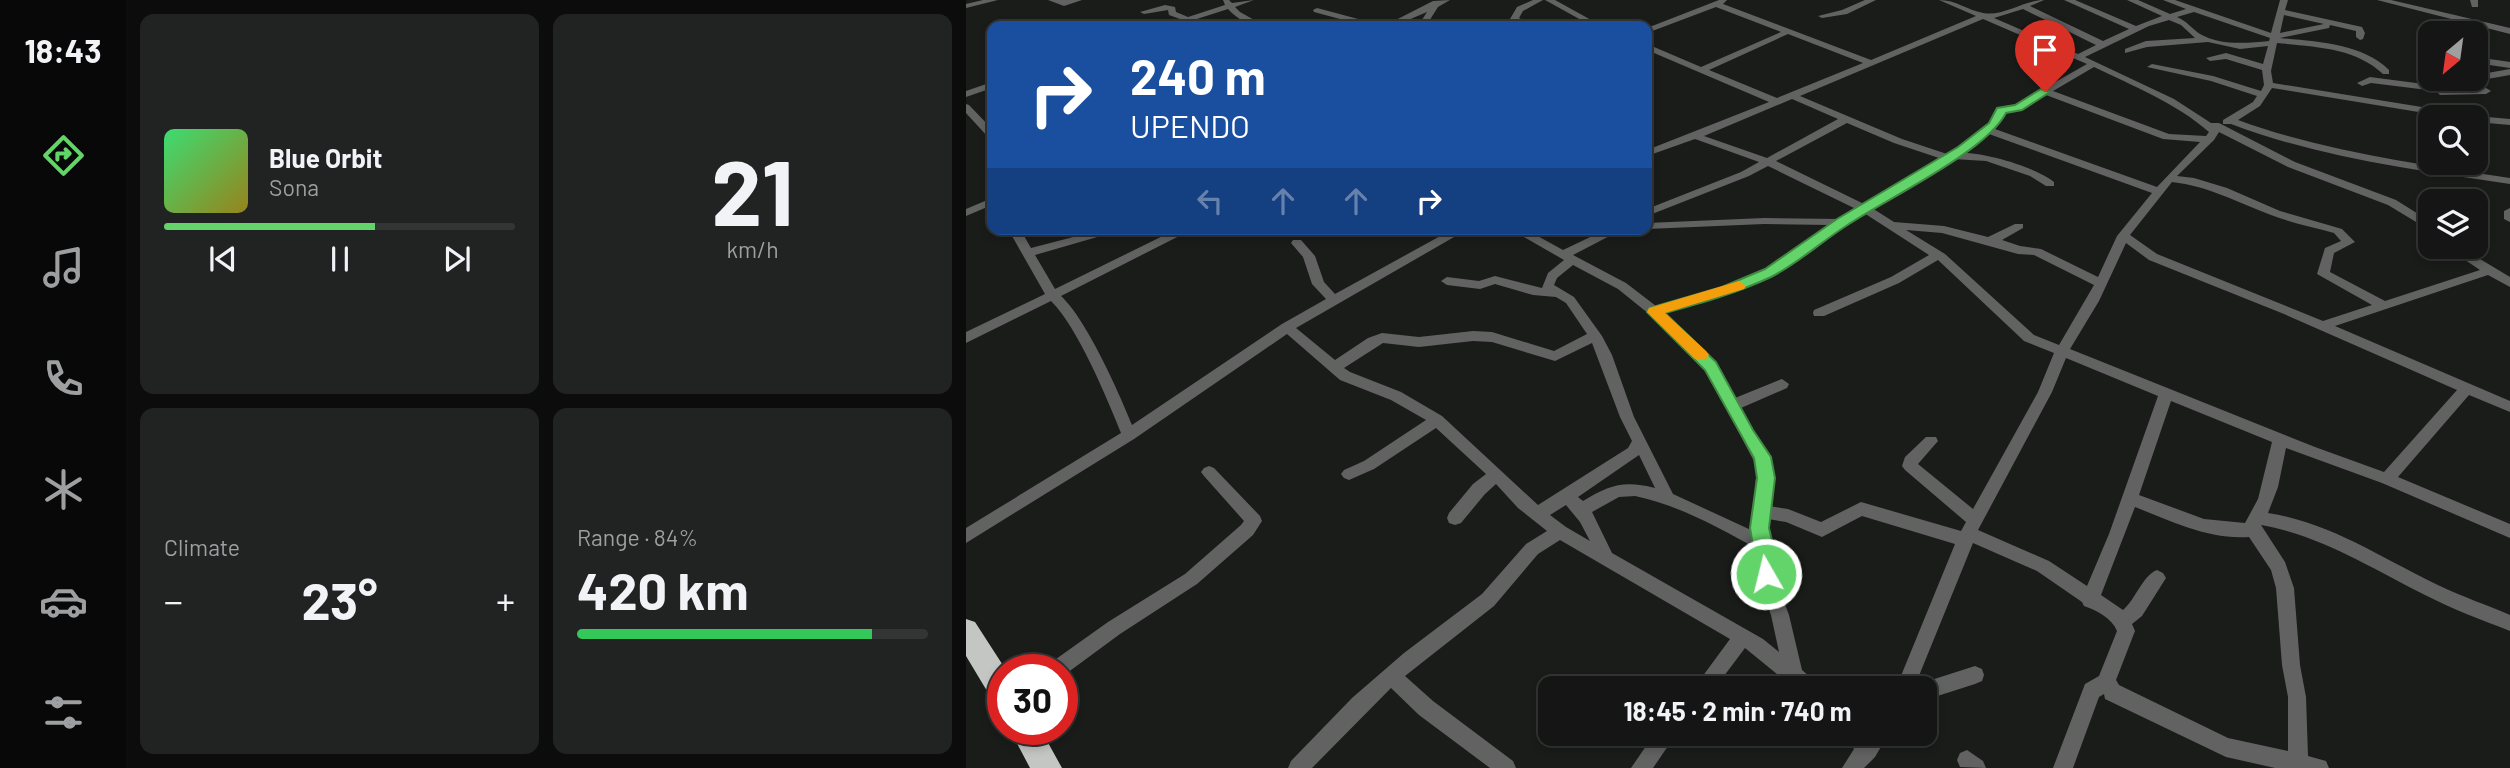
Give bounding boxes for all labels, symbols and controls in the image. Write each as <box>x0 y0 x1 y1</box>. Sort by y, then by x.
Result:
pin <box>2015 20 2075 92</box>
north arrow <box>2418 21 2488 91</box>
map controls <box>2418 21 2488 259</box>
text: 18:43 <box>25 31 101 69</box>
icon: arrive <box>2026 31 2064 69</box>
text: 240 m <box>1130 46 1266 105</box>
icon: right <box>1015 49 1106 140</box>
button: search <box>2418 105 2488 175</box>
text: UPENDO <box>1130 106 1250 144</box>
icon: directions <box>39 131 88 180</box>
text: 21 <box>711 135 794 244</box>
text: Blue Orbit <box>269 142 382 173</box>
text: Sona <box>269 173 319 201</box>
icon: left <box>1191 182 1229 220</box>
icon: ahead <box>1264 182 1302 220</box>
icon: ahead <box>1337 182 1375 220</box>
icon: right <box>1410 182 1448 220</box>
button: layers <box>2418 189 2488 259</box>
text: km/h <box>726 235 779 263</box>
icon: previous <box>204 240 242 278</box>
icon: pause <box>321 240 359 278</box>
icon: next <box>438 240 476 278</box>
icon: music <box>39 243 88 292</box>
icon: phone <box>39 354 88 403</box>
icon: climate <box>39 465 88 514</box>
text: Range · 84% <box>577 523 698 551</box>
text: Climate <box>164 533 240 561</box>
position arrow <box>1729 537 1803 611</box>
text: 420 km <box>577 558 749 620</box>
text: 23° <box>301 568 378 630</box>
icon: car <box>39 577 88 626</box>
text: − <box>164 577 183 623</box>
text: + <box>496 577 515 623</box>
speed limit sign: 30 <box>987 654 1078 745</box>
icon: filters <box>39 688 88 737</box>
text: 18:45 · 2 min · 740 m <box>1623 695 1852 726</box>

